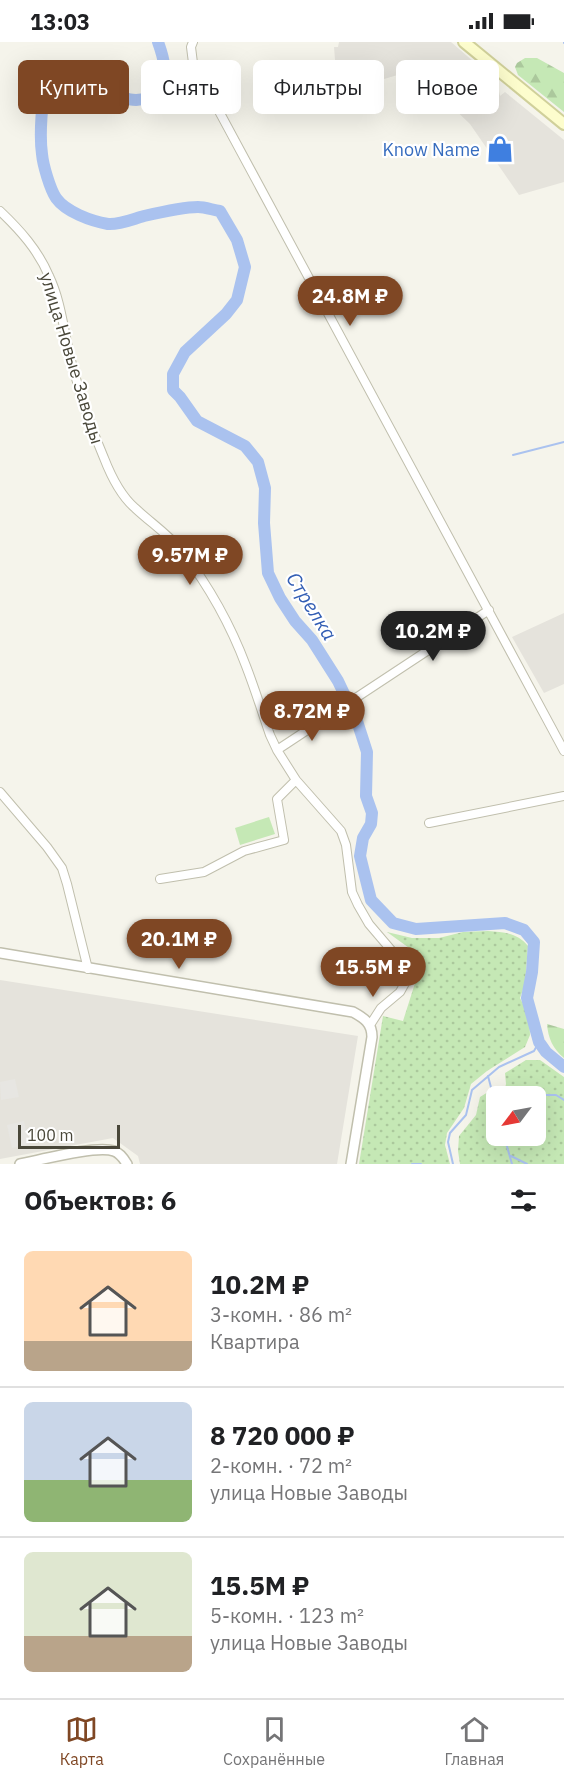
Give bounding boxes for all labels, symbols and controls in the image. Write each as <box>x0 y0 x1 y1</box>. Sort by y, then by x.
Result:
text: 13:03 <box>30 7 90 36</box>
chip: Купить <box>18 60 129 114</box>
chip: Снять <box>141 60 241 114</box>
chip: Фильтры <box>253 60 384 114</box>
chip: Новое <box>396 60 499 114</box>
shop icon: Know Name <box>485 134 515 164</box>
place label: Know Name <box>383 138 480 161</box>
street label: улица Новые Заводы <box>35 269 109 447</box>
pin: 24.8M ₽ <box>295 276 405 327</box>
text: 24.8M ₽ <box>312 282 388 309</box>
pin: 9.57M ₽ <box>135 535 245 586</box>
text: 9.57M ₽ <box>152 541 228 568</box>
water label: Стрелка <box>281 567 343 645</box>
pin: 10.2M ₽ <box>378 611 488 662</box>
text: 10.2M ₽ <box>395 617 471 644</box>
pin: 8.72M ₽ <box>257 691 367 742</box>
text: 8.72M ₽ <box>274 697 350 724</box>
pin: 20.1M ₽ <box>124 919 234 970</box>
text: 20.1M ₽ <box>141 925 217 952</box>
pin: 15.5M ₽ <box>318 947 428 998</box>
text: 15.5M ₽ <box>335 953 411 980</box>
north arrow <box>486 1086 546 1146</box>
map controls <box>486 1086 546 1146</box>
scale bar <box>18 1122 120 1150</box>
text: 100 m <box>27 1125 74 1145</box>
text: Объектов: 6 <box>24 1183 176 1217</box>
icon: filters <box>507 1184 540 1217</box>
text: 10.2M ₽ <box>210 1267 309 1301</box>
icon: home <box>72 1275 144 1347</box>
text: 3-комн. · 86 m² <box>210 1301 352 1328</box>
text: Квартира <box>210 1328 300 1355</box>
text: 8 720 000 ₽ <box>210 1418 355 1452</box>
icon: home <box>72 1426 144 1498</box>
text: 2-комн. · 72 m² <box>210 1452 352 1479</box>
text: улица Новые Заводы <box>210 1479 408 1506</box>
text: 15.5M ₽ <box>210 1568 309 1602</box>
icon: home <box>72 1576 144 1648</box>
text: 5-комн. · 123 m² <box>210 1602 364 1629</box>
text: улица Новые Заводы <box>210 1629 408 1656</box>
tab: Карта <box>60 1713 104 1769</box>
tab: Сохранённые <box>223 1713 325 1769</box>
tab: Главная <box>444 1713 504 1769</box>

